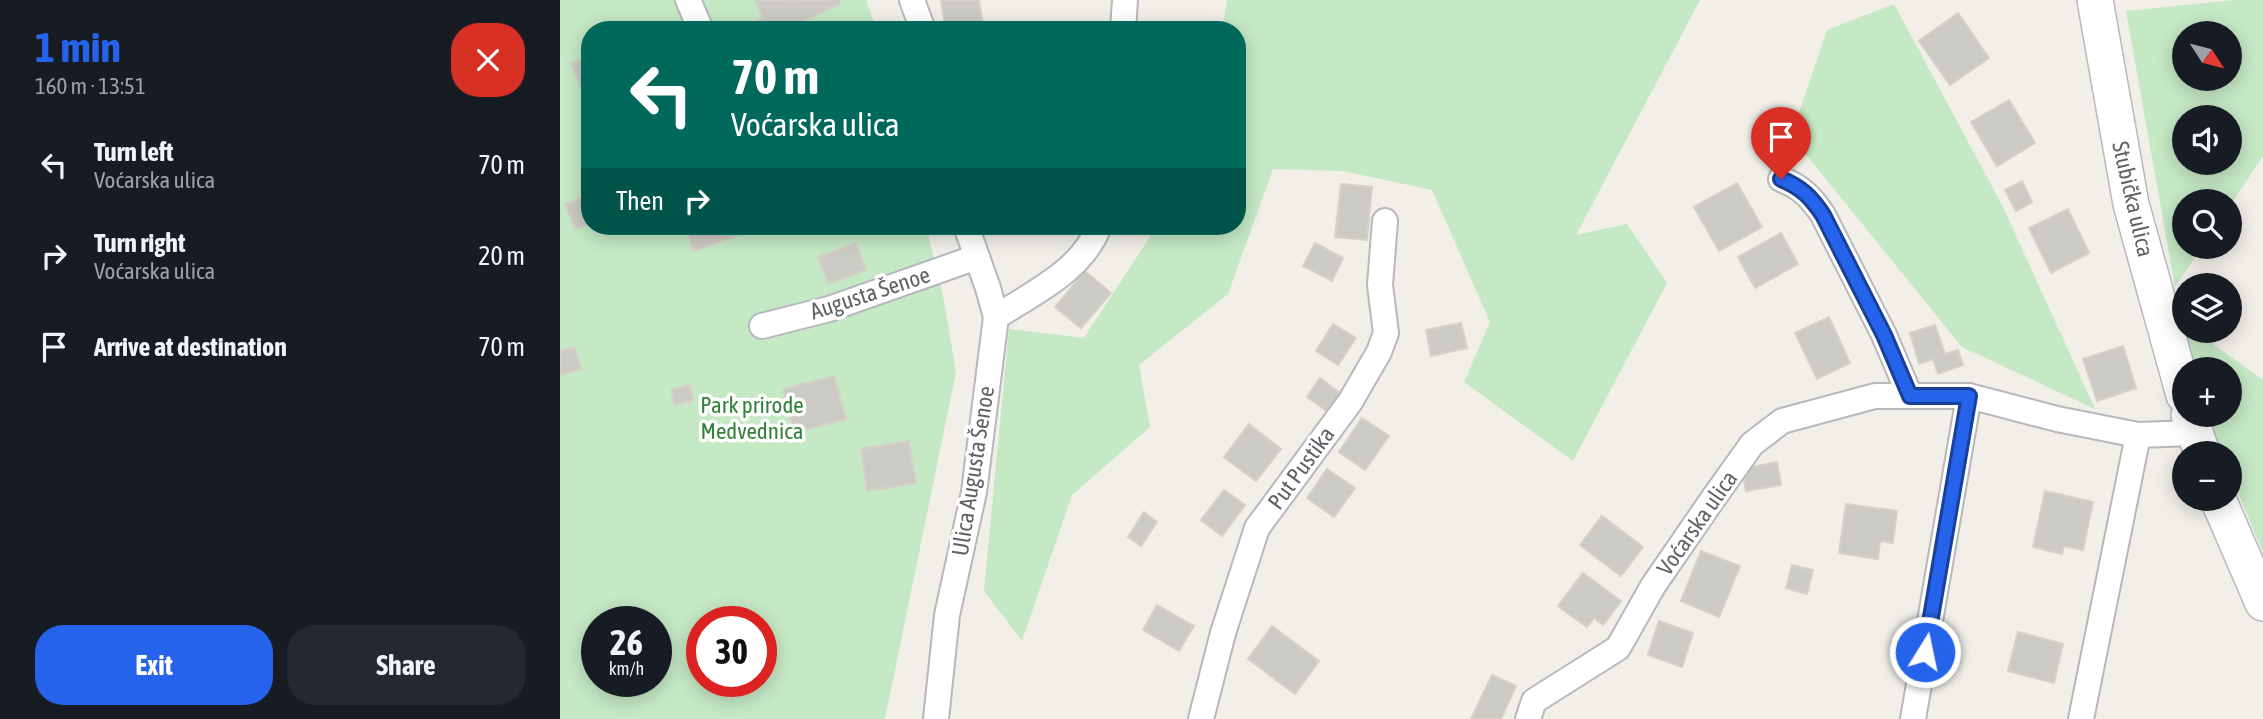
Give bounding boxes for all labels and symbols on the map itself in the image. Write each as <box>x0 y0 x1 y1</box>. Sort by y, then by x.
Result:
north arrow <box>2172 21 2242 91</box>
pin <box>1751 107 1811 179</box>
street label: Stubička ulica <box>2107 139 2159 259</box>
street label: Augusta Šenoe <box>807 261 933 325</box>
street label: Ulica Augusta Šenoe <box>947 384 999 558</box>
park label: Park prirode Medvednica <box>700 392 804 444</box>
street label: Put Pustika <box>1262 422 1340 514</box>
street label: Voćarska ulica <box>1652 466 1742 580</box>
speed limit sign: 30 <box>686 606 777 697</box>
position arrow <box>1888 615 1962 689</box>

